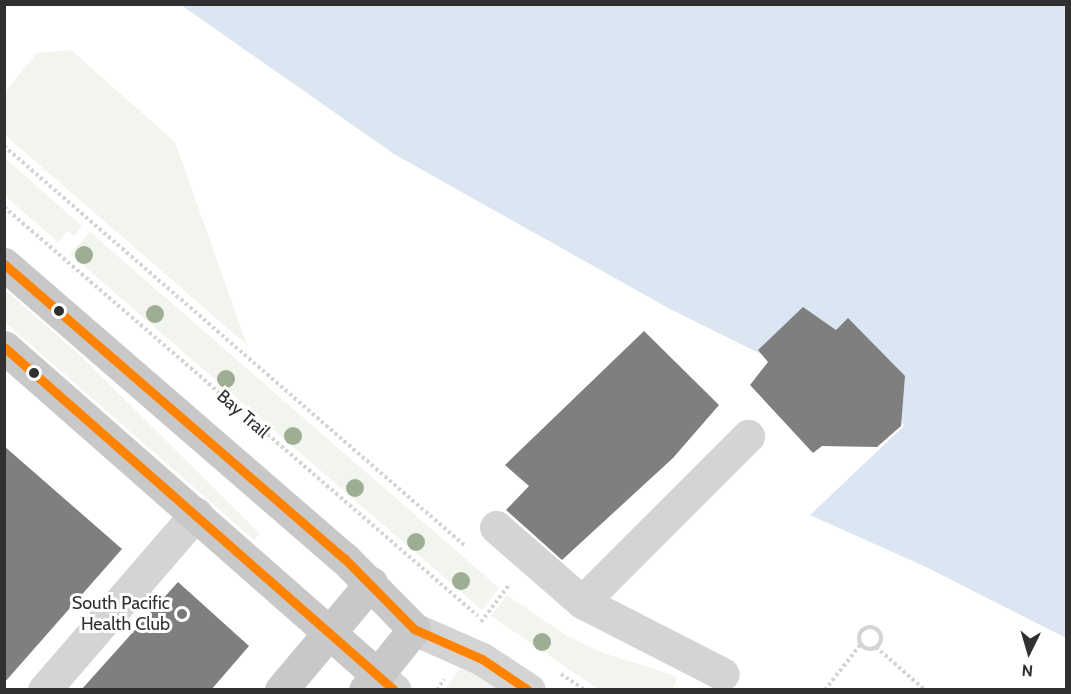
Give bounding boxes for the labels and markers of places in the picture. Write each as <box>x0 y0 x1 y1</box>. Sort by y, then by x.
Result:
unlabelled marker <box>53 305 65 317</box>
unlabelled marker <box>28 367 40 379</box>
place label: South Pacific Health Club <box>72 593 170 636</box>
marker: South Pacific Health Club <box>175 607 189 621</box>

